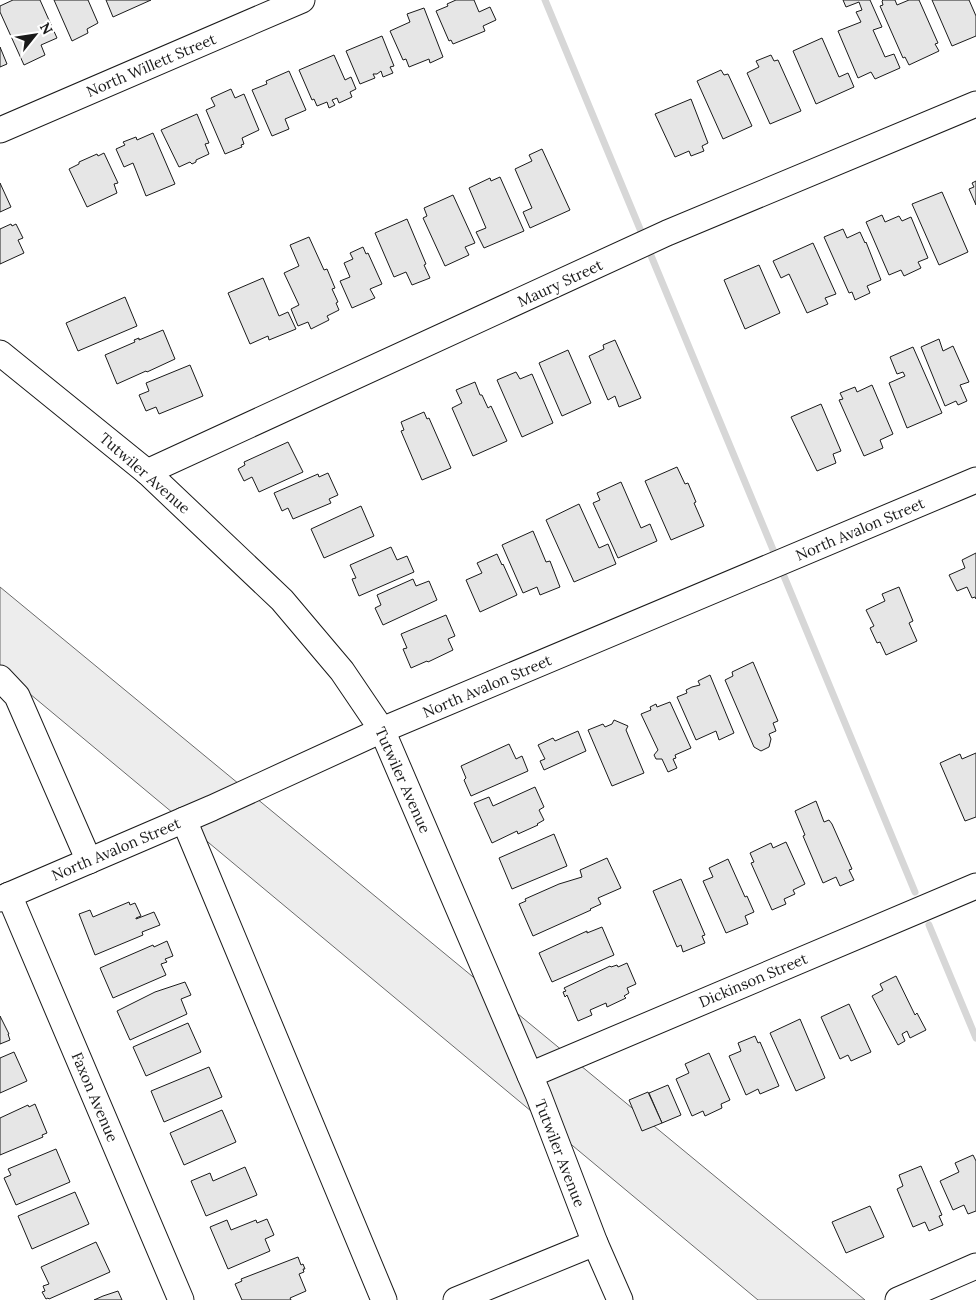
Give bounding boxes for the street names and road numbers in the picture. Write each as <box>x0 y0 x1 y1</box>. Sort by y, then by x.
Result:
street label: North Willett Street <box>83 29 219 101</box>
street label: Maury Street <box>515 255 606 311</box>
street label: Tutwiler Avenue <box>96 428 194 518</box>
street label: North Avalon Street <box>793 493 927 565</box>
street label: North Avalon Street <box>420 650 554 722</box>
street label: Tutwiler Avenue <box>371 724 435 836</box>
street label: North Avalon Street <box>49 813 183 885</box>
street label: Dickinson Street <box>696 949 810 1011</box>
street label: Faxon Avenue <box>68 1049 122 1145</box>
street label: Tutwiler Avenue <box>531 1096 589 1210</box>

